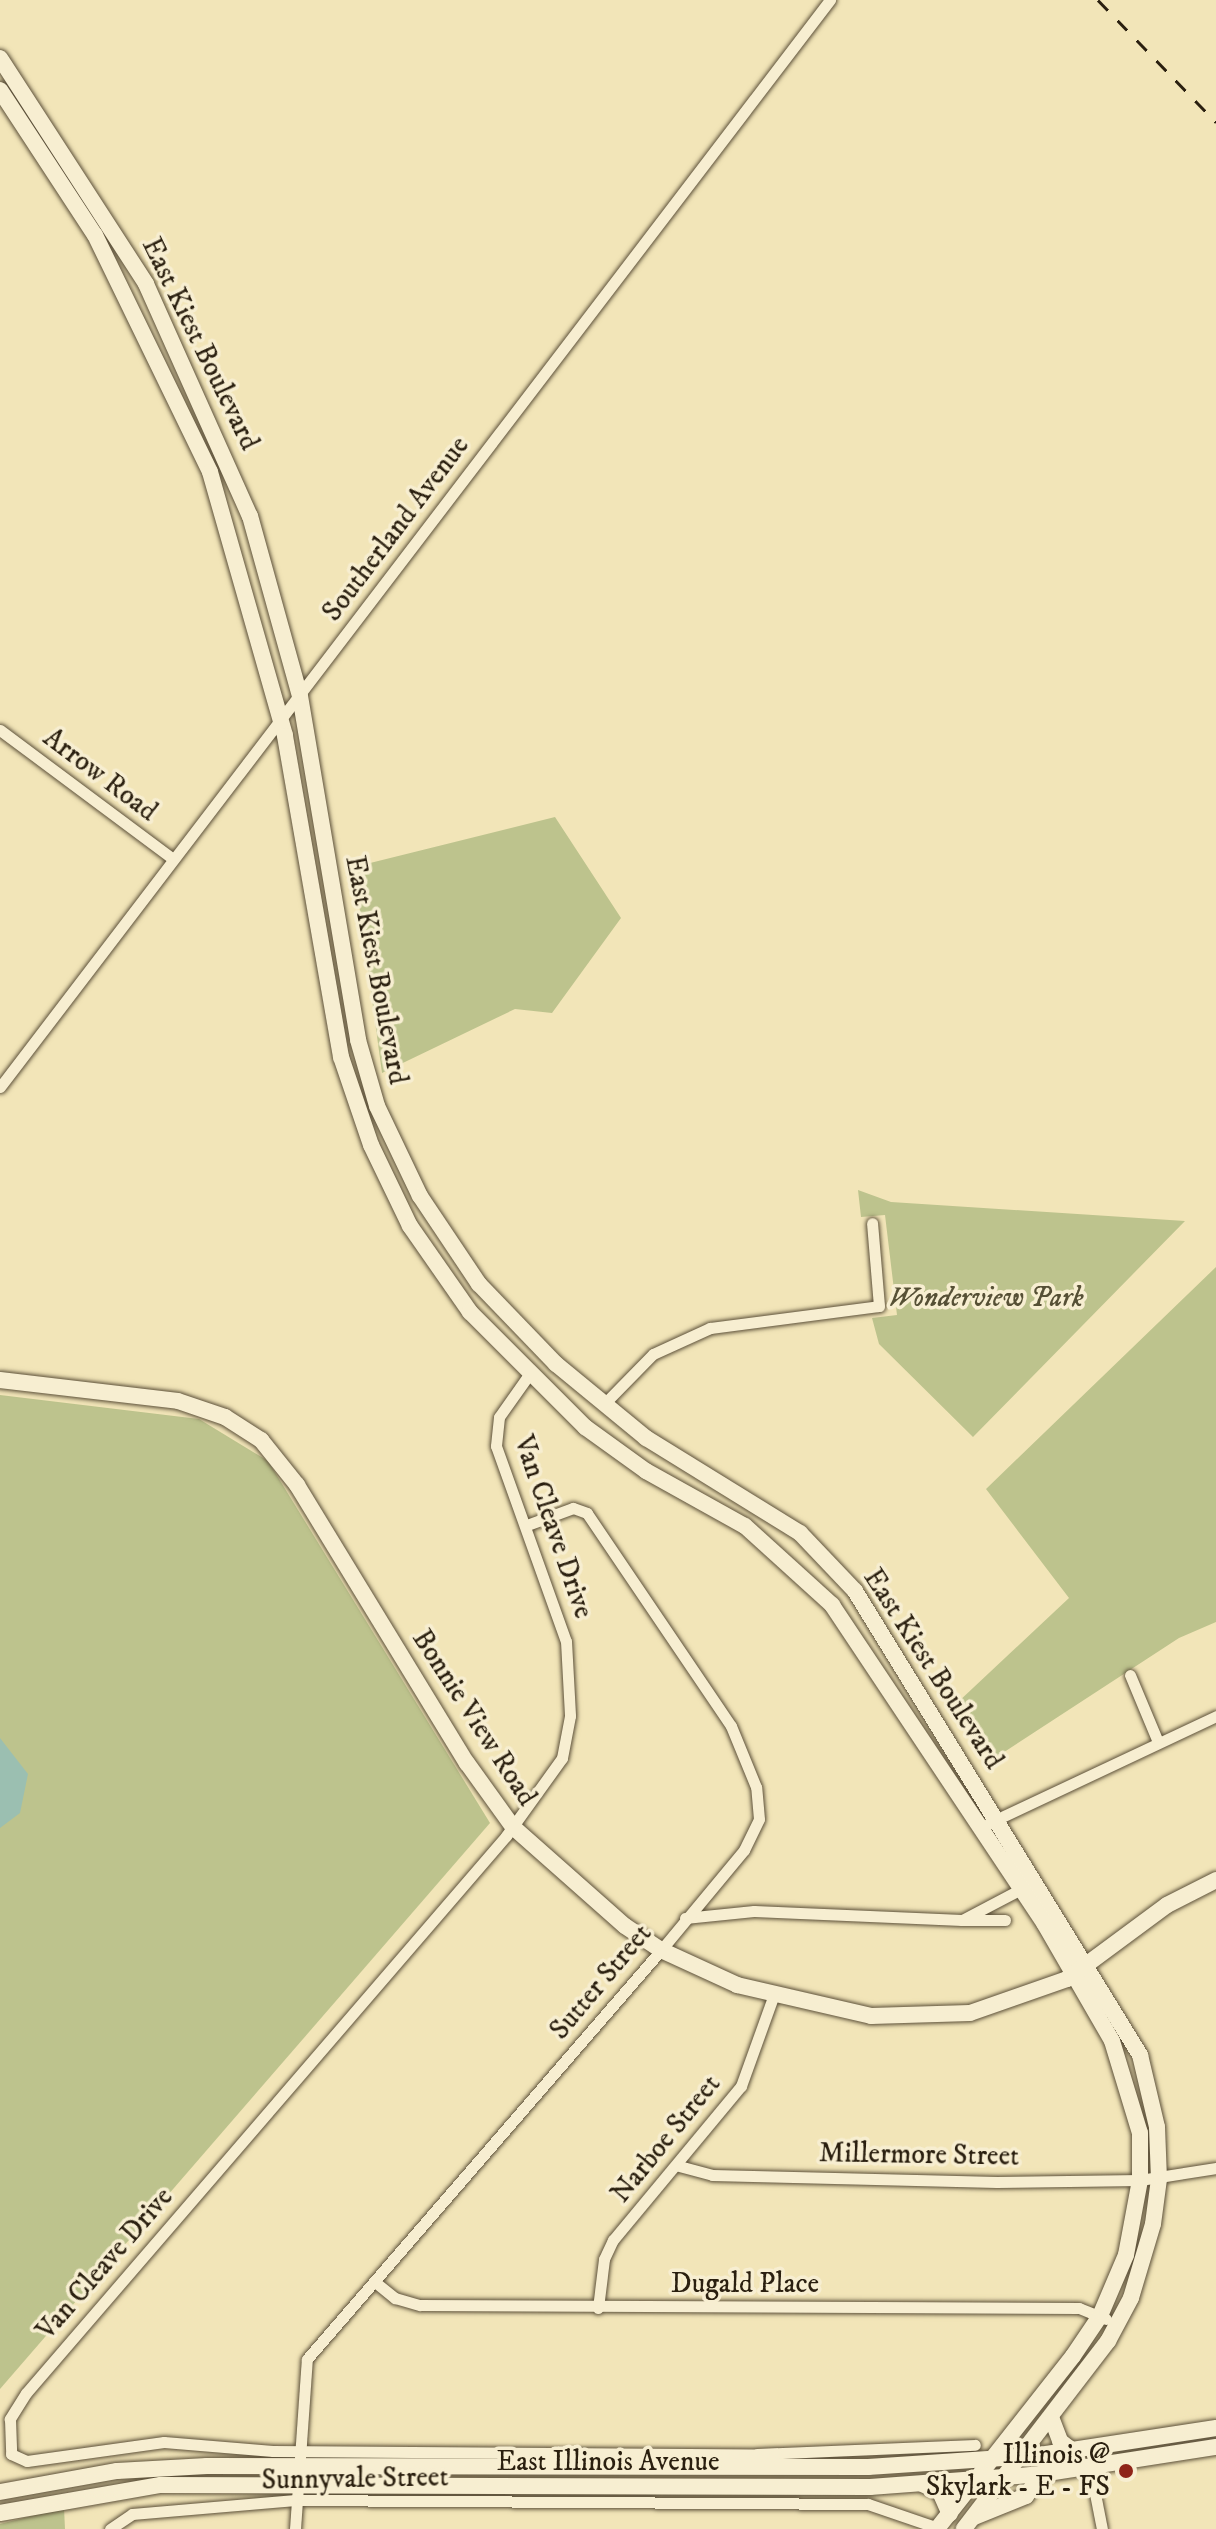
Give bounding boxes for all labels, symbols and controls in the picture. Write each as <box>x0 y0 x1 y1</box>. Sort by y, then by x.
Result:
street label: East Kiest Boulevard <box>134 232 266 456</box>
street label: Southerland Avenue <box>316 430 476 628</box>
street label: Arrow Road <box>36 721 164 829</box>
street label: East Kiest Boulevard <box>337 853 415 1087</box>
park label: Wonderview Park <box>888 1281 1084 1315</box>
street label: Van Cleave Drive <box>506 1431 600 1623</box>
street label: East Kiest Boulevard <box>856 1563 1010 1775</box>
street label: Bonnie View Road <box>404 1623 544 1813</box>
street label: Sutter Street <box>543 1917 659 2047</box>
street label: Narboe Street <box>604 2068 728 2210</box>
street label: Millermore Street <box>819 2136 1019 2174</box>
street label: Van Cleave Drive <box>30 2181 180 2347</box>
street label: Dugald Place <box>671 2267 819 2301</box>
place label: Illinois @ Skylark - E - FS <box>926 2438 1110 2504</box>
street label: East Illinois Avenue <box>496 2445 720 2479</box>
street label: Sunnyvale Street <box>261 2461 449 2497</box>
marker: Illinois @ Skylark - E - FS <box>1117 2462 1135 2480</box>

